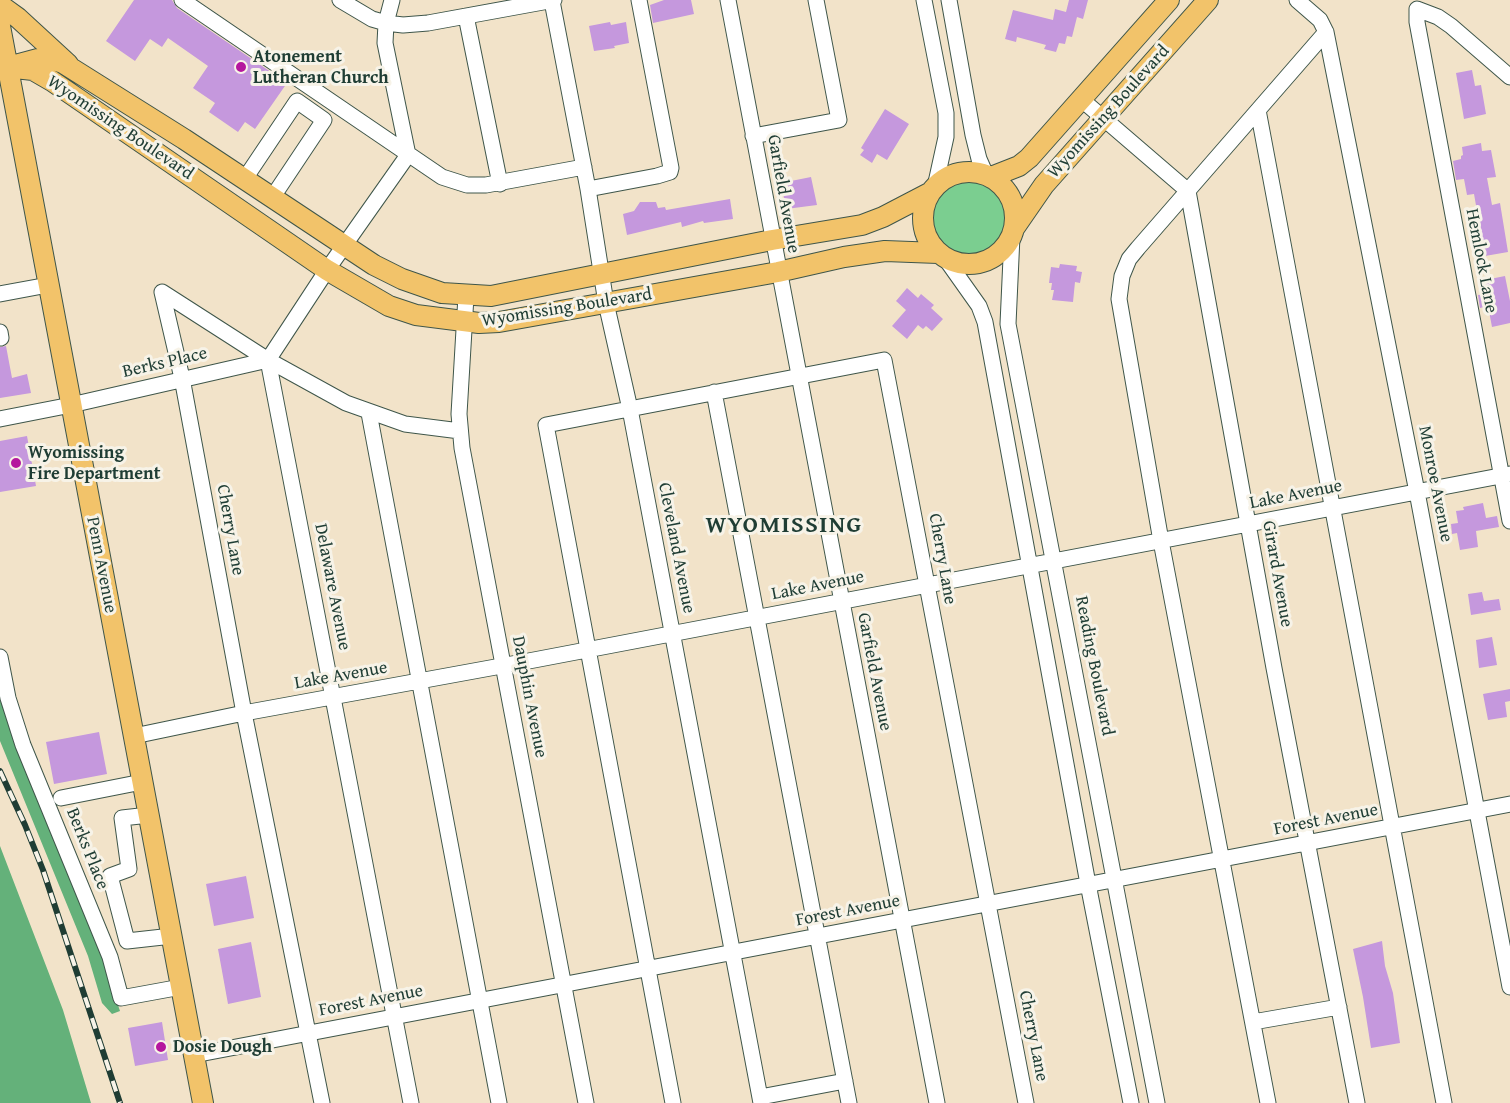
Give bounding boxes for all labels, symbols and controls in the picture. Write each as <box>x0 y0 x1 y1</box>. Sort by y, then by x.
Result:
street label: Wyomissing Boulevard <box>1043 41 1175 183</box>
place label: Atonement Lutheran Church <box>253 46 389 88</box>
marker: Atonement Lutheran Church <box>234 60 248 74</box>
street label: Wyomissing Boulevard <box>43 71 197 185</box>
street label: Garfield Avenue <box>762 133 804 255</box>
street label: Hemlock Lane <box>1460 207 1502 315</box>
street label: Wyomissing Boulevard <box>480 284 654 332</box>
street label: Berks Place <box>121 343 209 383</box>
street label: Monroe Avenue <box>1413 424 1457 544</box>
place label: Wyomissing Fire Department <box>28 442 161 484</box>
marker: Wyomissing Fire Department <box>9 456 23 470</box>
street label: Lake Avenue <box>1248 475 1344 515</box>
street label: Cleveland Avenue <box>653 481 699 615</box>
street label: Cherry Lane <box>211 483 249 577</box>
district label: WYOMISSING <box>705 512 863 540</box>
street label: Cherry Lane <box>923 512 961 606</box>
street label: Penn Avenue <box>81 515 121 615</box>
street label: Girard Avenue <box>1257 519 1297 629</box>
street label: Delaware Avenue <box>309 522 355 652</box>
street label: Lake Avenue <box>770 566 866 606</box>
street label: Reading Boulevard <box>1070 594 1118 738</box>
street label: Garfield Avenue <box>852 611 896 733</box>
street label: Dauphin Avenue <box>507 634 551 760</box>
street label: Lake Avenue <box>293 657 389 695</box>
street label: Forest Avenue <box>1272 799 1380 841</box>
street label: Berks Place <box>61 805 113 893</box>
street label: Forest Avenue <box>794 890 902 932</box>
street label: Forest Avenue <box>317 980 425 1022</box>
street label: Cherry Lane <box>1014 989 1052 1083</box>
place label: Dosie Dough <box>173 1036 272 1058</box>
marker: Dosie Dough <box>154 1040 168 1054</box>

